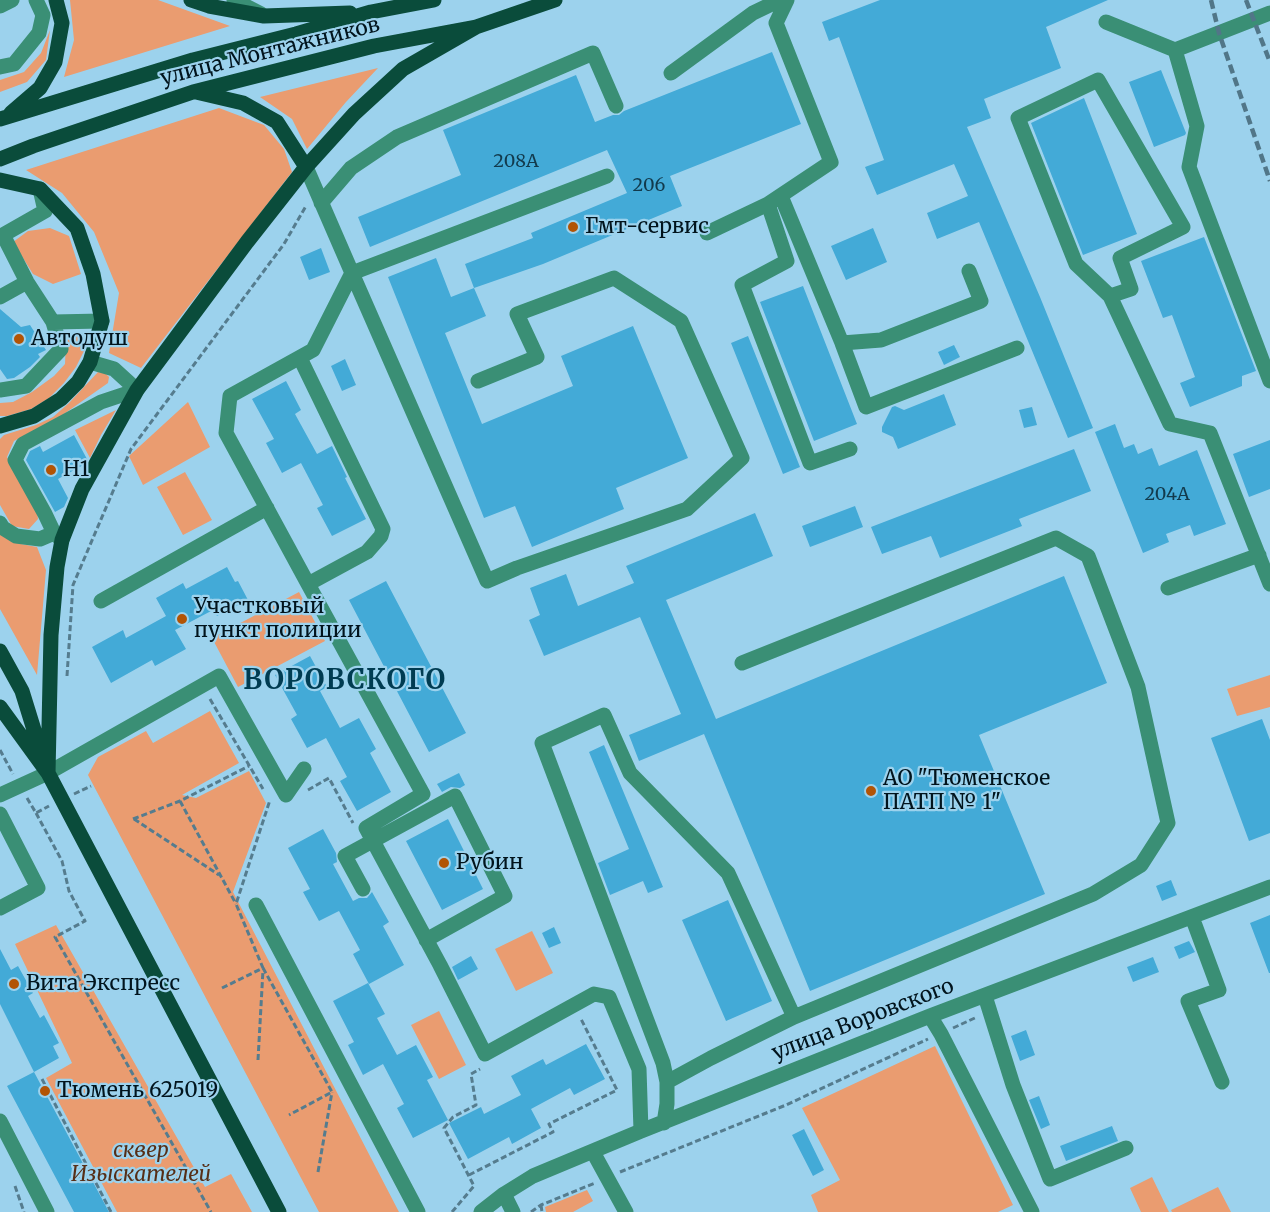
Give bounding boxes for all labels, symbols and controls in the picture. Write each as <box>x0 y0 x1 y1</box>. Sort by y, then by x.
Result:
street label: улица Монтажников <box>158 13 382 91</box>
house number: 208А <box>493 151 539 173</box>
house number: 206 <box>633 175 665 197</box>
place label: Гмт-сервис <box>585 214 709 240</box>
marker: Гмт-сервис <box>566 220 580 234</box>
place label: Автодуш <box>31 326 128 352</box>
marker: Автодуш <box>12 332 26 346</box>
place label: Н1 <box>63 457 89 483</box>
marker: Н1 <box>44 463 58 477</box>
house number: 204А <box>1144 484 1190 506</box>
place label: Участковый пункт полиции <box>194 594 362 644</box>
marker: Участковый пункт полиции <box>175 612 189 626</box>
district label: ВОРОВСКОГО <box>243 665 447 697</box>
place label: АО "Тюменское ПАТП № 1" <box>883 766 1050 816</box>
marker: АО "Тюменское ПАТП № 1" <box>864 784 878 798</box>
place label: Рубин <box>456 850 524 876</box>
marker: Рубин <box>437 856 451 870</box>
place label: Вита Экспресс <box>26 971 180 997</box>
street label: улица Воровского <box>769 974 957 1066</box>
marker: Вита Экспресс <box>7 977 21 991</box>
place label: Тюмень 625019 <box>57 1078 218 1104</box>
marker: Тюмень 625019 <box>38 1084 52 1098</box>
park label: сквер Изыскателей <box>71 1138 211 1188</box>

